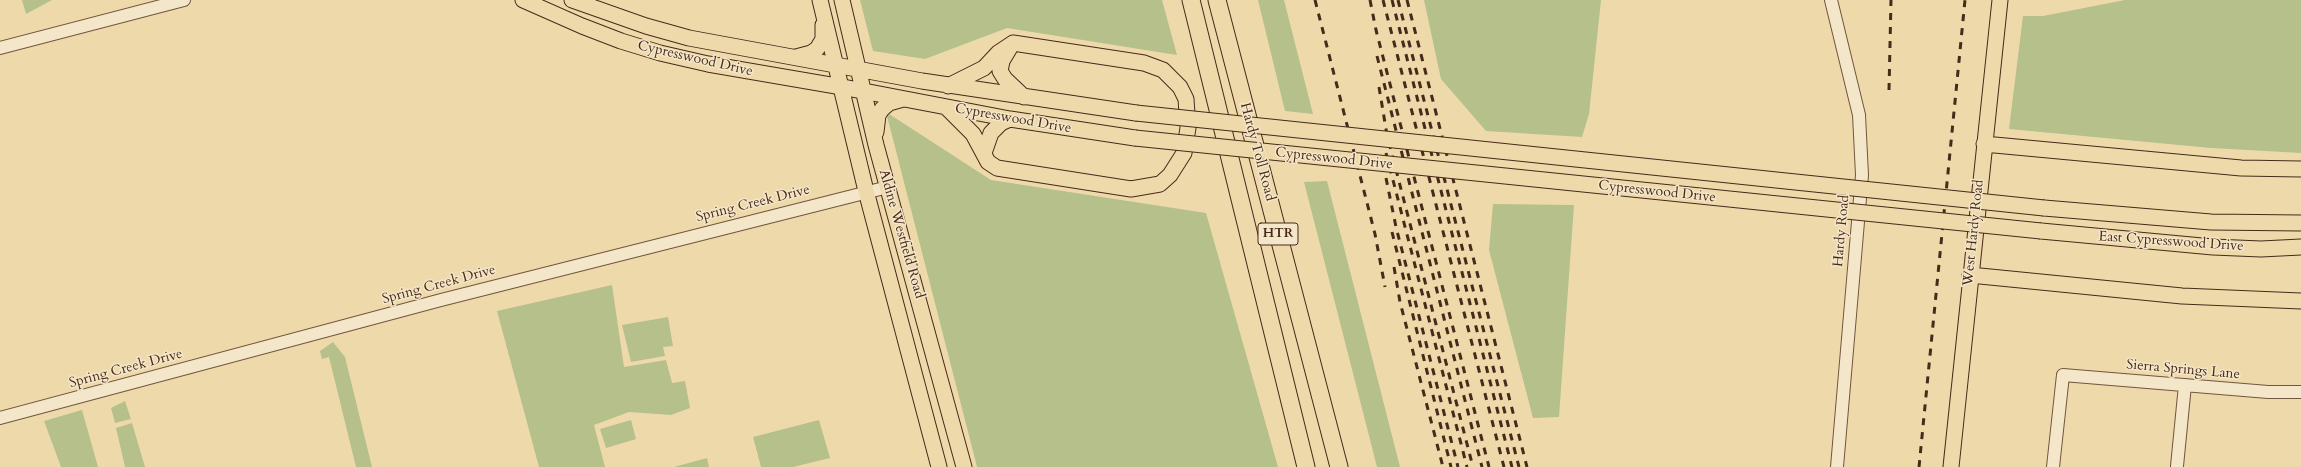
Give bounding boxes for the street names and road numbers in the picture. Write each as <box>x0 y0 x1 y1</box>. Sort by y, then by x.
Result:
street label: Cypresswood Drive <box>636 38 754 80</box>
street label: Cypresswood Drive <box>954 100 1072 138</box>
street label: Hardy Toll Road <box>1236 101 1278 203</box>
street label: Cypresswood Drive <box>1275 144 1393 174</box>
street label: Aldine Westfield Road <box>875 167 927 301</box>
street label: Cypresswood Drive <box>1598 177 1716 207</box>
street label: West Hardy Road <box>1960 179 1988 287</box>
street label: Spring Creek Drive <box>694 182 812 226</box>
street label: Hardy Road <box>1830 194 1854 268</box>
road number: HTR <box>1258 223 1298 245</box>
street label: East Cypresswood Drive <box>2098 229 2244 255</box>
street label: Spring Creek Drive <box>380 262 498 308</box>
street label: Spring Creek Drive <box>67 346 185 392</box>
street label: Sierra Springs Lane <box>2126 357 2240 383</box>

